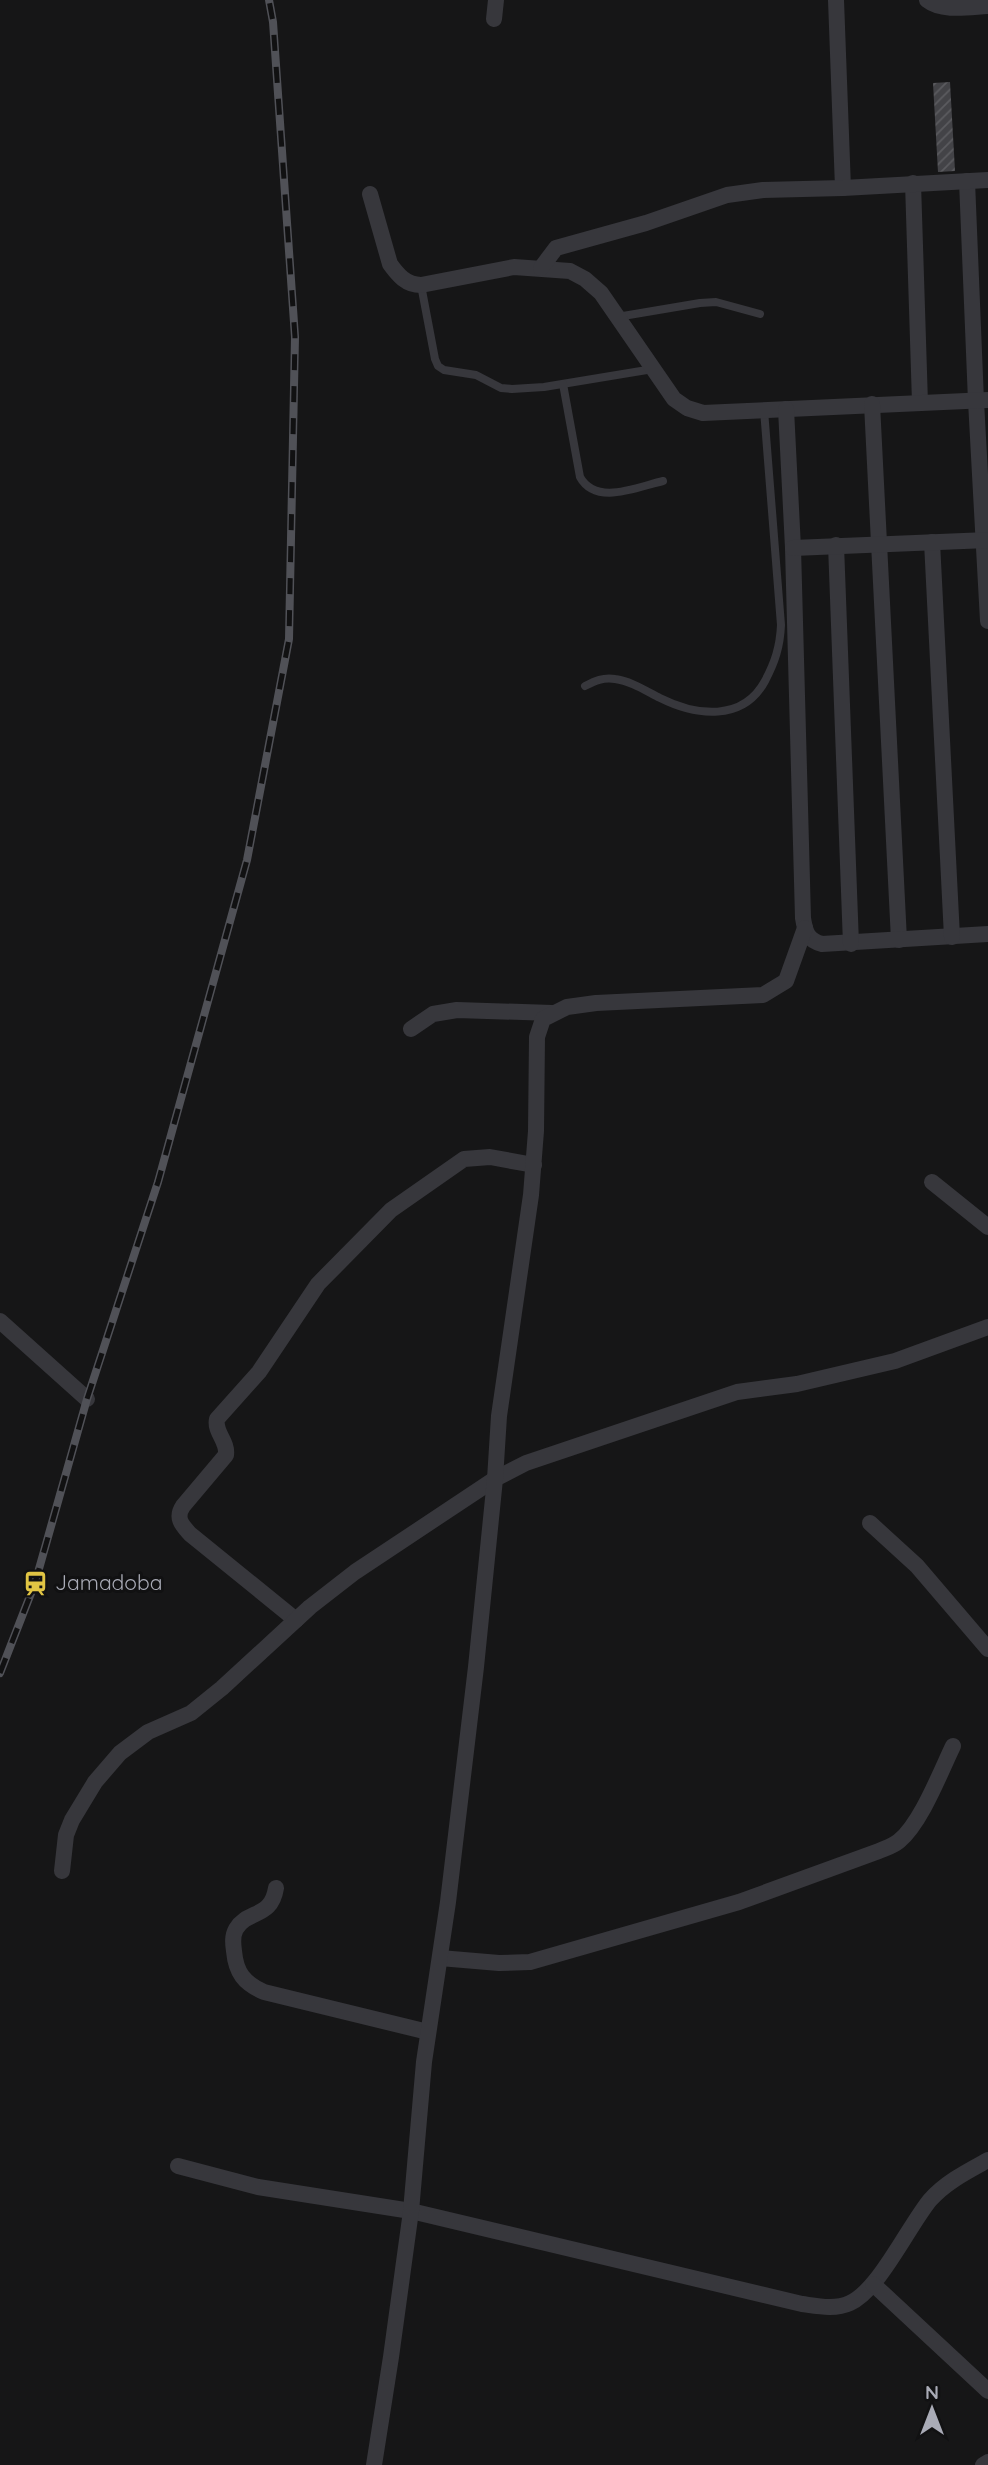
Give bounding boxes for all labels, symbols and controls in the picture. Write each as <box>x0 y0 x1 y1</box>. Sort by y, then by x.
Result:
station icon: Jamadoba <box>21 1569 49 1597</box>
place label: Jamadoba <box>55 1569 162 1595</box>
north arrow <box>897 2374 967 2444</box>
text: N <box>925 2380 939 2404</box>

